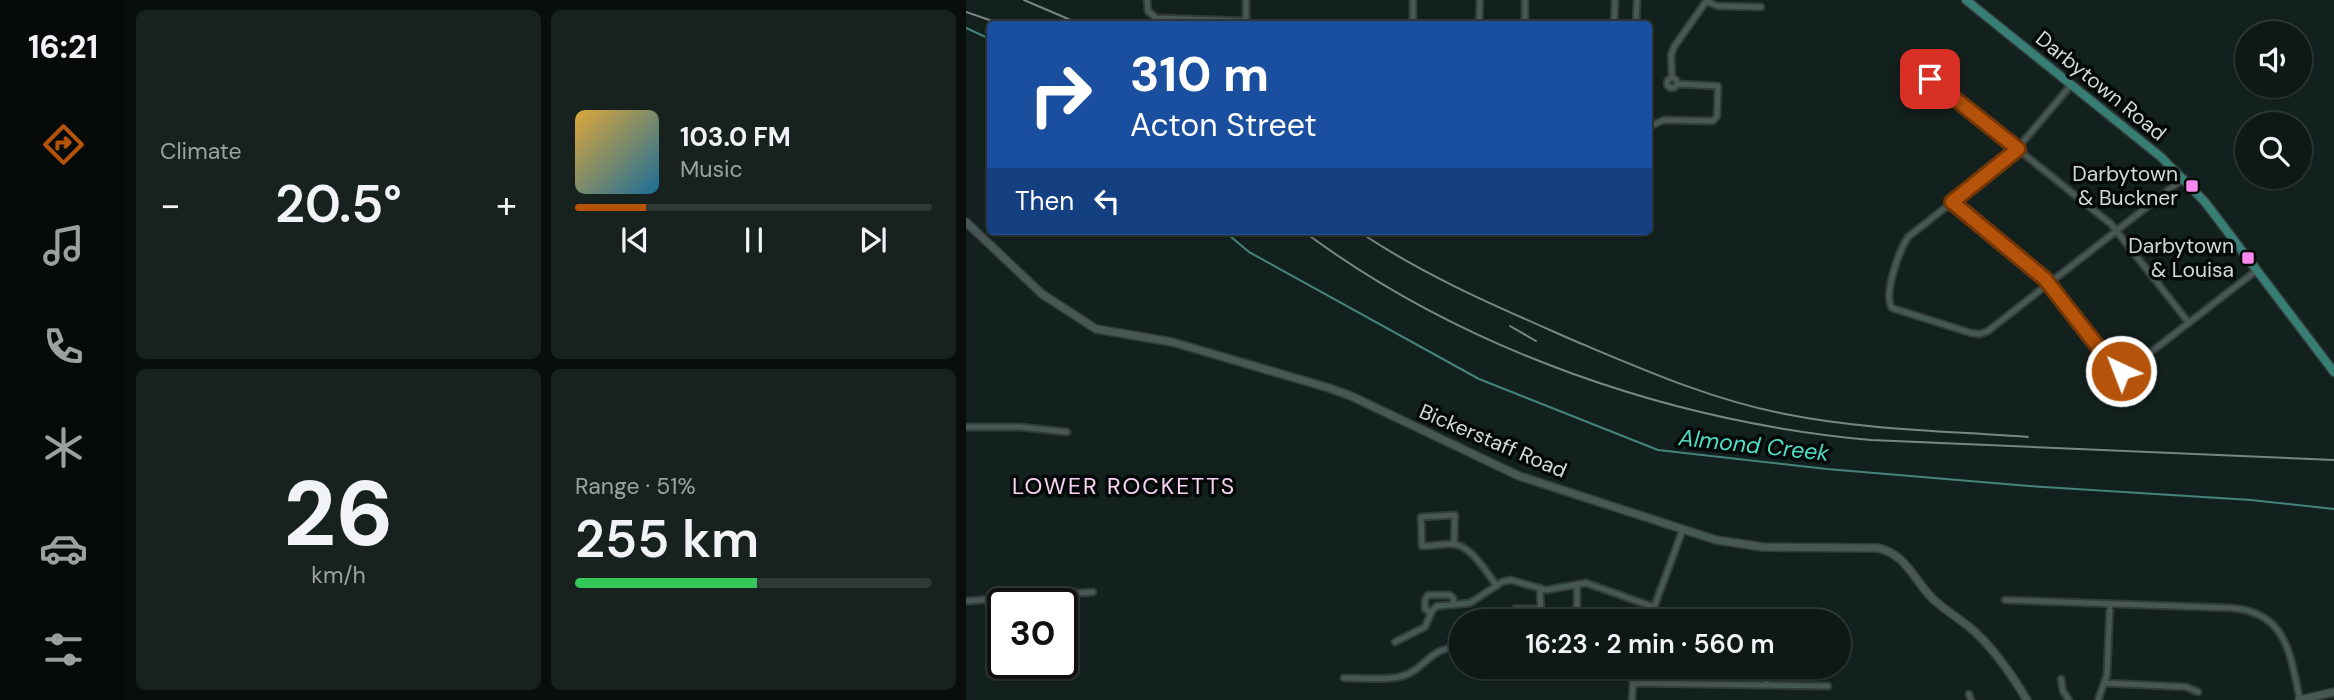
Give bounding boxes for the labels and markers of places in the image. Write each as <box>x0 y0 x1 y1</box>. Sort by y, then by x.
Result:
pin <box>1900 49 1960 109</box>
place label: Darbytown & Buckner <box>2072 160 2178 212</box>
marker: Darbytown & Buckner <box>2184 178 2200 194</box>
place label: Darbytown & Louisa <box>2128 232 2234 284</box>
marker: Darbytown & Louisa <box>2240 250 2256 266</box>

